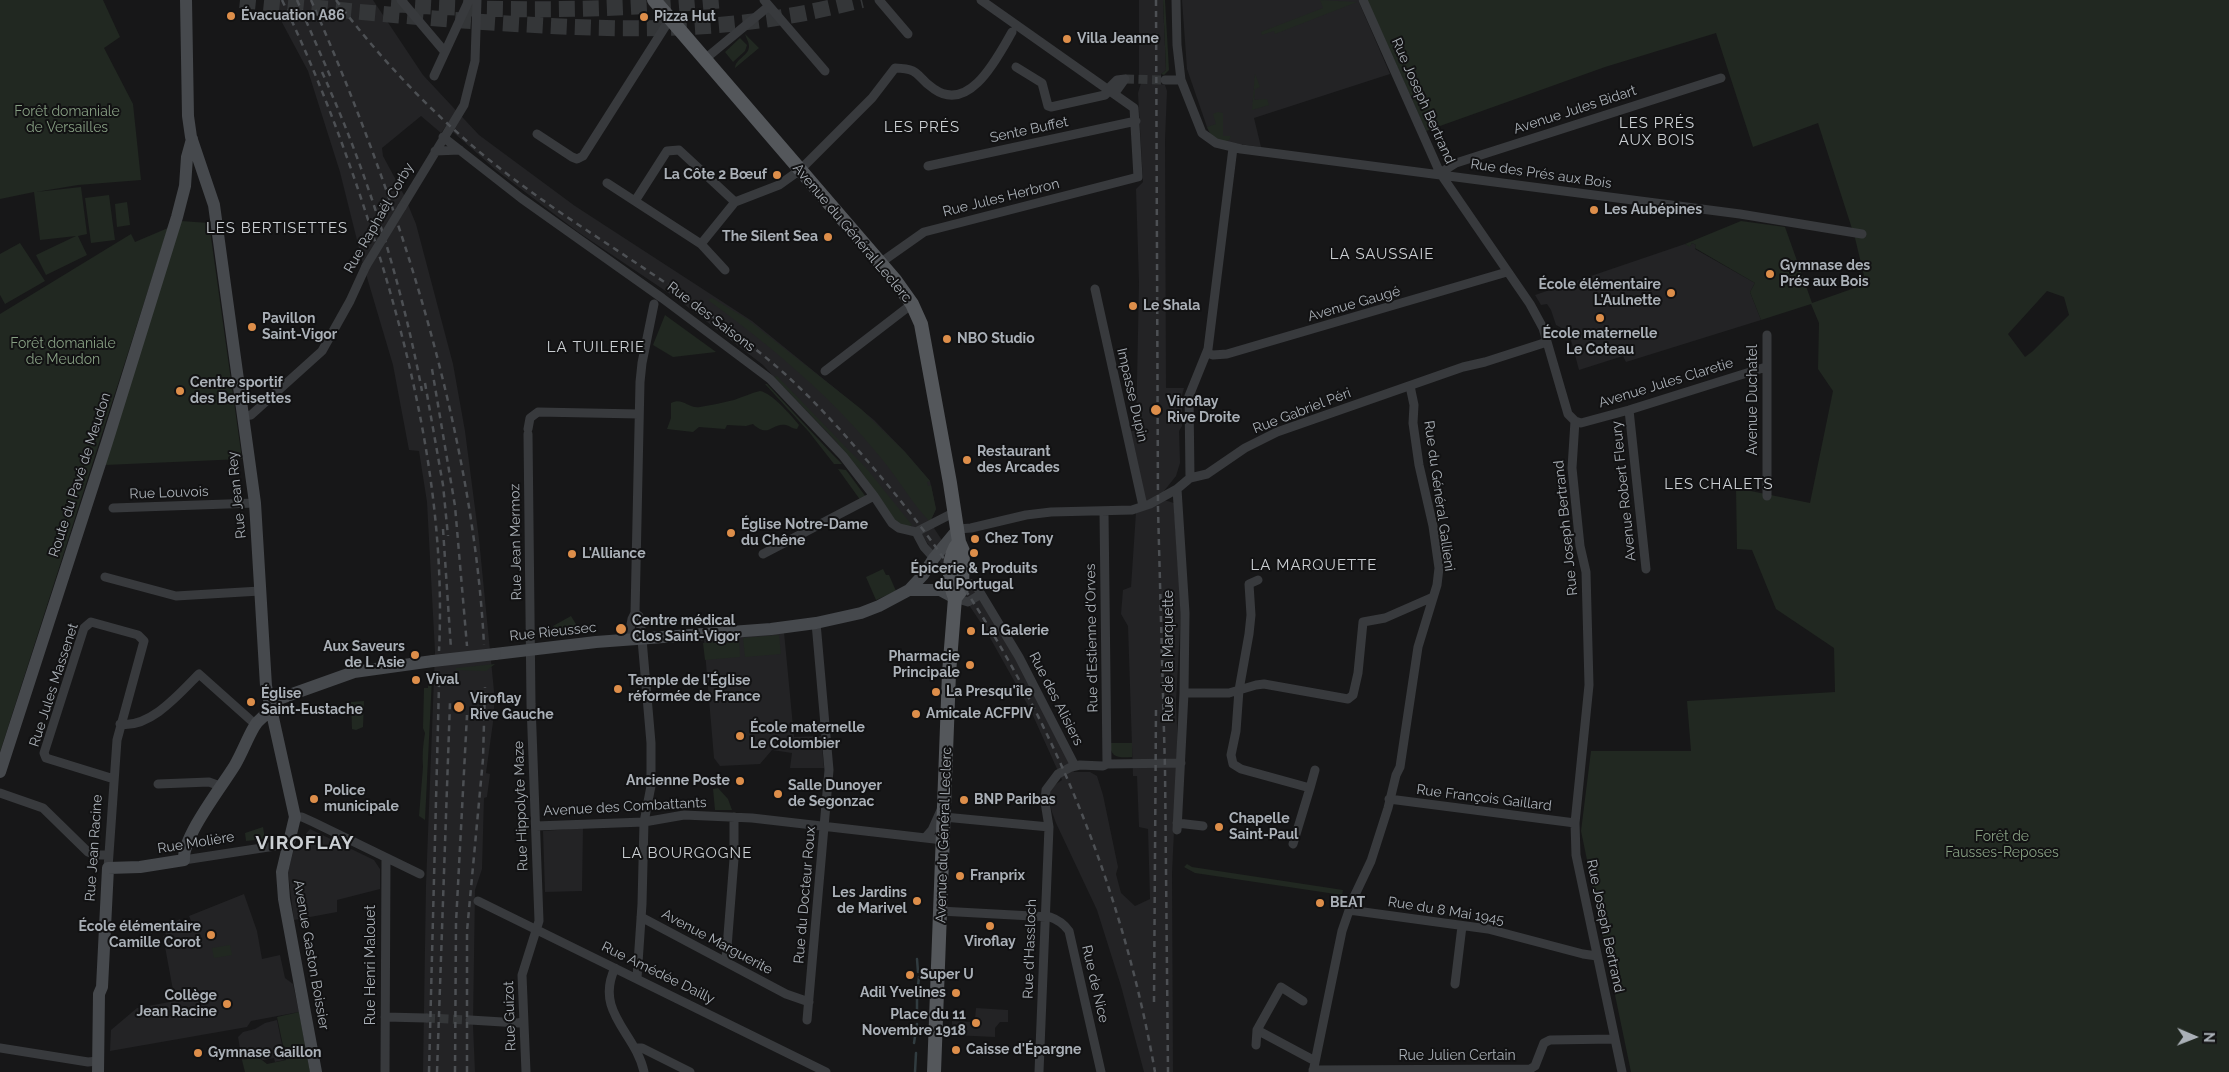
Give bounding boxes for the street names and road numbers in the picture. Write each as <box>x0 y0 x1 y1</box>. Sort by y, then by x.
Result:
street label: Rue Joseph Bertrand <box>1388 35 1458 167</box>
street label: Avenue Jules Bidart <box>1511 82 1639 138</box>
street label: Sente Buffet <box>988 114 1070 146</box>
street label: Rue des Prés aux Bois <box>1469 156 1613 192</box>
street label: Rue Raphaël Corby <box>341 160 417 276</box>
street label: Avenue du Général Leclerc <box>789 160 915 306</box>
street label: Rue Jules Herbron <box>941 175 1061 221</box>
street label: Rue des Saisons <box>664 279 758 355</box>
street label: Avenue Gaugé <box>1306 283 1402 325</box>
street label: Avenue Duchatel <box>1745 344 1761 456</box>
street label: Impasse Dupin <box>1113 346 1151 444</box>
street label: Avenue Jules Claretie <box>1597 355 1735 411</box>
street label: Rue Gabriel Péri <box>1251 385 1353 437</box>
street label: Route du Pavé de Meudon <box>45 391 115 559</box>
street label: Rue du Général Gallieni <box>1420 420 1458 572</box>
street label: Avenue Robert Fleury <box>1608 420 1640 562</box>
street label: Rue Jean Rey <box>224 450 250 540</box>
street label: Rue Joseph Bertrand <box>1551 460 1581 596</box>
street label: Rue Louvois <box>129 483 209 503</box>
street label: Rue Jean Mermoz <box>507 484 525 600</box>
street label: Rue d'Estienne d'Orves <box>1082 563 1102 713</box>
street label: Rue de la Marquette <box>1161 590 1177 722</box>
street label: Rue Rieussec <box>509 619 597 645</box>
street label: Rue Jules Massenet <box>26 621 82 749</box>
street label: Rue des Alisiers <box>1025 650 1087 748</box>
street label: Rue Hippolyte Maze <box>510 741 532 871</box>
street label: Avenue du Général Leclerc <box>933 747 955 923</box>
street label: Rue François Gaillard <box>1415 781 1553 815</box>
street label: Rue Jean Racine <box>82 794 106 902</box>
street label: Avenue des Combattants <box>543 794 707 820</box>
street label: Rue du Docteur Roux <box>791 826 819 964</box>
street label: Rue Molière <box>156 829 236 857</box>
street label: Rue Joseph Bertrand <box>1583 858 1627 994</box>
street label: Avenue Gaston Boissier <box>290 879 332 1031</box>
street label: Rue du 8 Mai 1945 <box>1387 894 1505 928</box>
street label: Rue d'Hassloch <box>1020 899 1040 999</box>
street label: Rue Henri Malouet <box>363 905 379 1025</box>
street label: Avenue Marguerite <box>659 906 775 978</box>
street label: Rue Amédée Dailly <box>599 938 717 1008</box>
street label: Rue de Nice <box>1078 943 1112 1025</box>
street label: Rue Guizot <box>500 981 520 1051</box>
street label: Rue Julien Certain <box>1398 1048 1516 1064</box>

